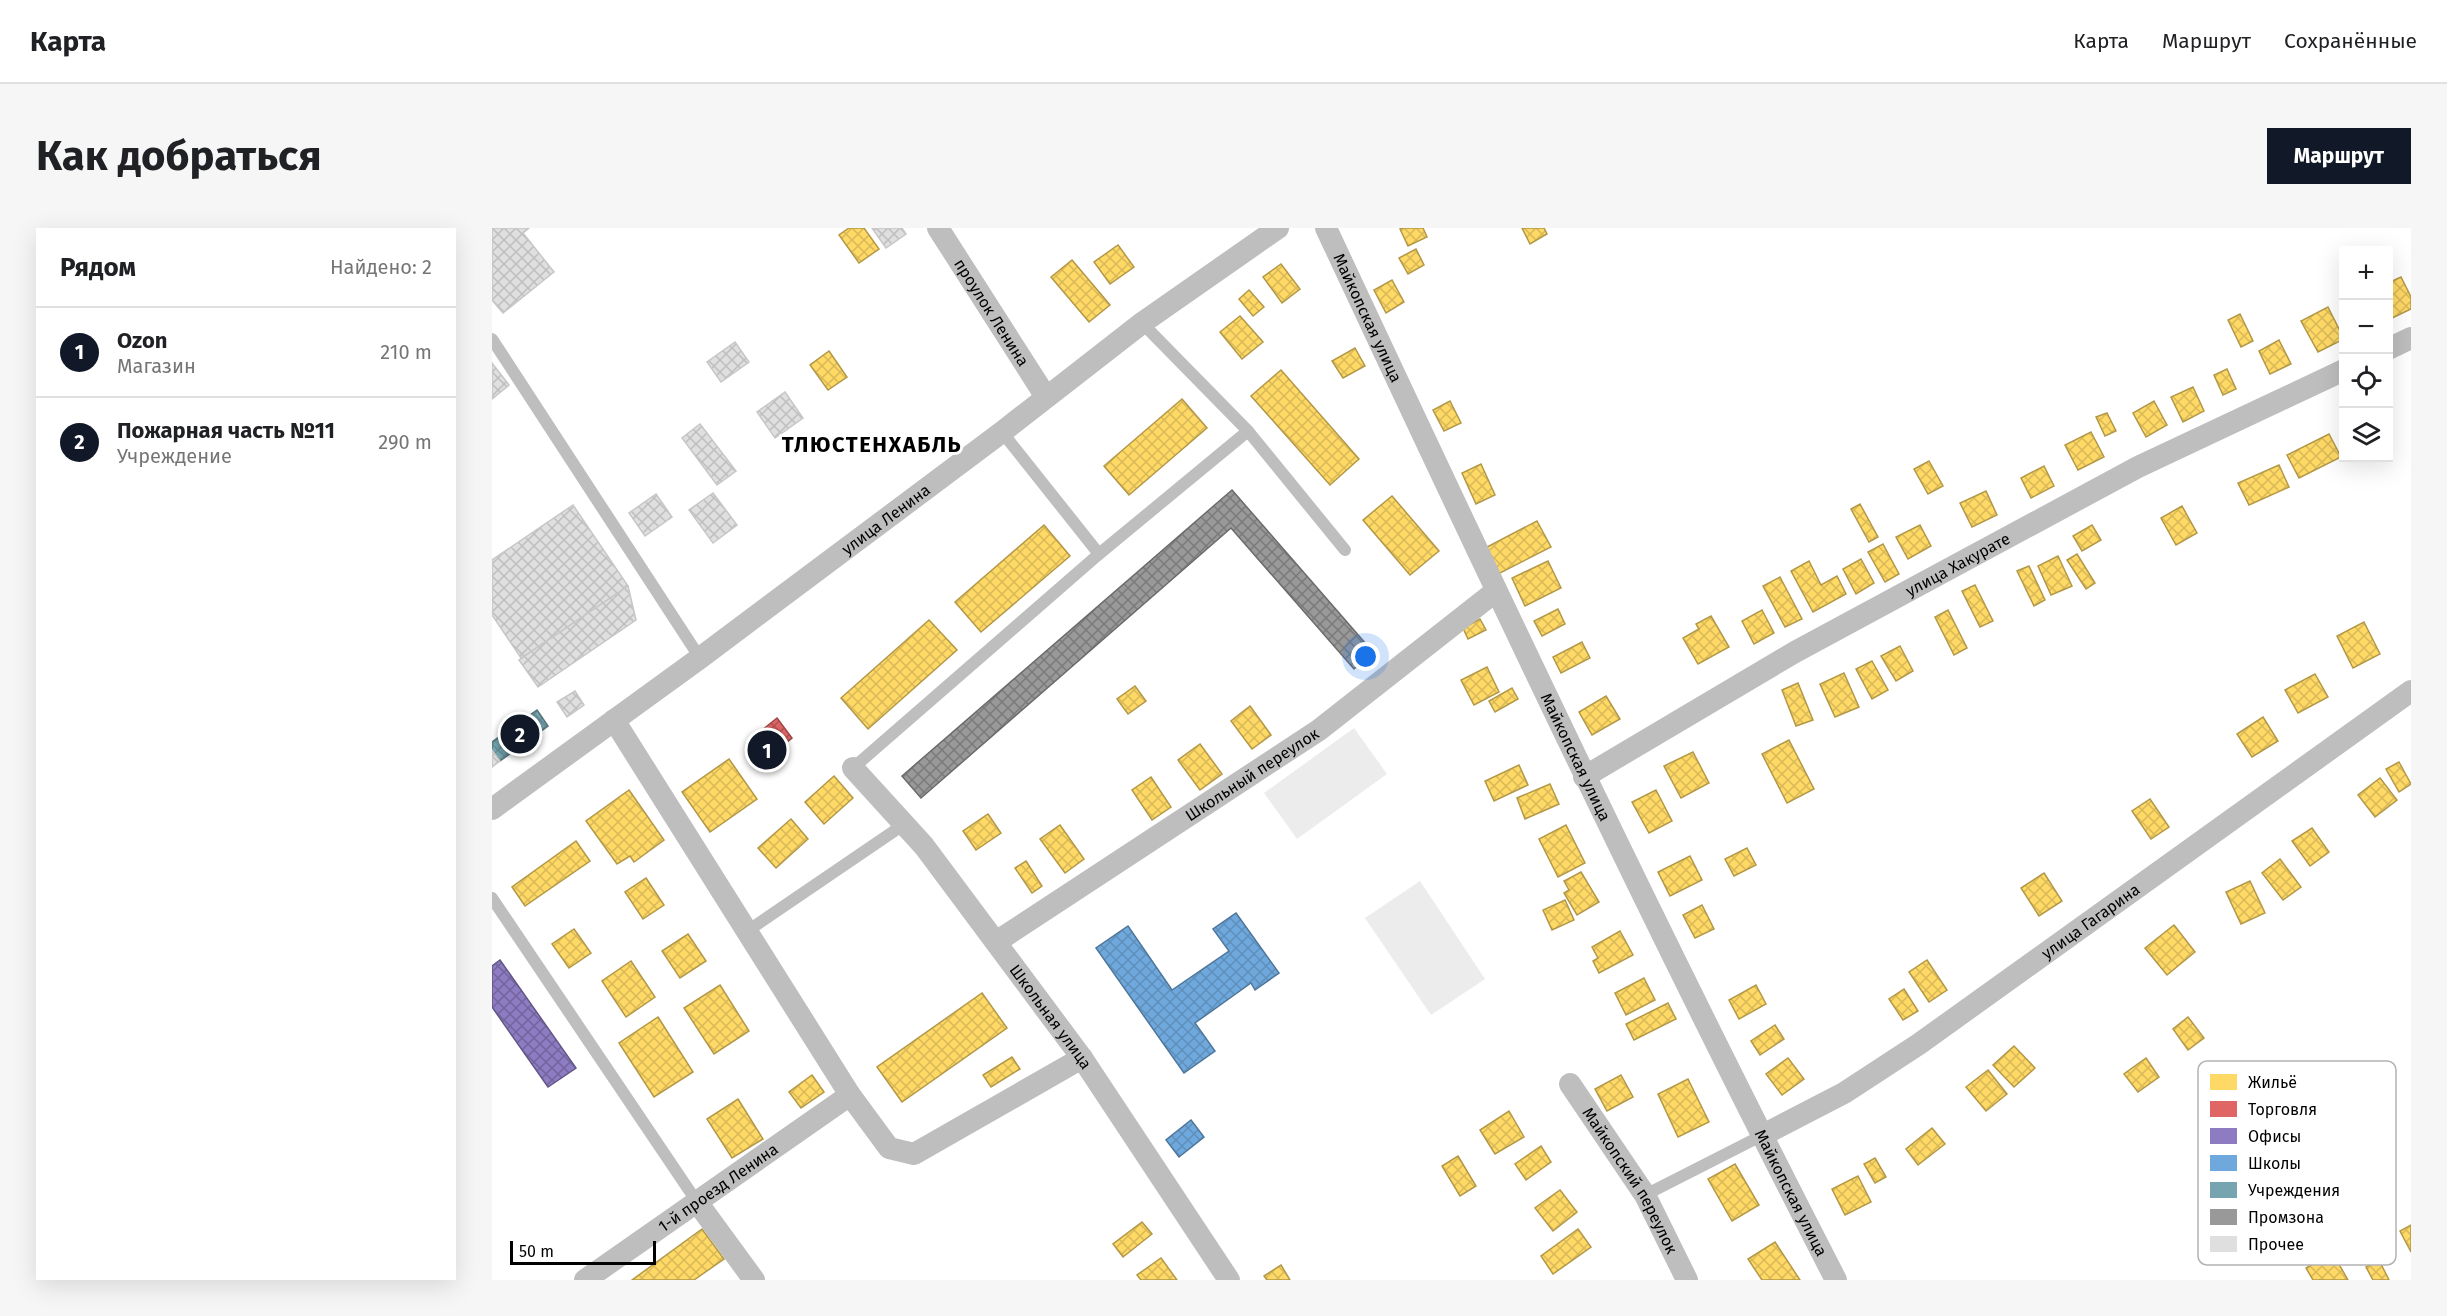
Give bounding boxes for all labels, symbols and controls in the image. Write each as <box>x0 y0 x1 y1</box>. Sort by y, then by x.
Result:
text: Карта <box>30 25 106 58</box>
text: Карта <box>2073 28 2129 54</box>
text: Маршрут <box>2162 28 2251 54</box>
text: Сохранённые <box>2284 28 2417 54</box>
button: Маршрут <box>2267 128 2411 184</box>
text: Как добраться <box>36 131 322 181</box>
map controls <box>2339 246 2393 462</box>
button: + <box>2339 246 2393 300</box>
street label: Майкопская улица <box>1330 250 1406 385</box>
text: Рядом <box>60 252 136 283</box>
text: Найдено: 2 <box>330 255 432 279</box>
street label: проулок Ленина <box>951 255 1033 369</box>
button: − <box>2339 300 2393 354</box>
text: Ozon <box>117 327 167 354</box>
text: 1 <box>75 340 84 364</box>
text: 210 m <box>380 340 432 364</box>
text: Магазин <box>117 354 196 378</box>
button: locate <box>2339 354 2393 408</box>
button: layers <box>2339 408 2393 462</box>
text: Пожарная часть №11 <box>117 417 335 444</box>
text: 2 <box>74 430 85 454</box>
text: 290 m <box>378 430 432 454</box>
district label: ТЛЮСТЕНХАБЛЬ <box>782 431 962 458</box>
text: Учреждение <box>117 444 232 468</box>
street label: улица Ленина <box>838 480 934 558</box>
street label: улица Хакурате <box>1902 528 2013 600</box>
your location <box>1351 642 1380 671</box>
street label: Майкопская улица <box>1537 690 1615 824</box>
pin: 2 <box>501 712 540 756</box>
street label: Школьный переулок <box>1182 723 1323 825</box>
pin: 1 <box>748 728 786 772</box>
street label: улица Гагарина <box>2038 879 2143 963</box>
street label: Школьная улица <box>1006 960 1096 1072</box>
legend <box>2198 1061 2396 1265</box>
text: Жильё <box>2248 1073 2297 1092</box>
text: Торговля <box>2248 1100 2317 1119</box>
street label: Майкопский переулок <box>1579 1103 1682 1257</box>
street label: Майкопская улица <box>1751 1126 1832 1259</box>
text: Офисы <box>2248 1127 2301 1146</box>
street label: 1-й проезд Ленина <box>654 1139 781 1236</box>
text: Школы <box>2248 1154 2301 1173</box>
text: Учреждения <box>2248 1181 2340 1200</box>
text: Промзона <box>2248 1208 2324 1227</box>
text: Прочее <box>2248 1235 2304 1254</box>
scale bar <box>510 1238 656 1266</box>
text: 50 m <box>519 1242 554 1261</box>

